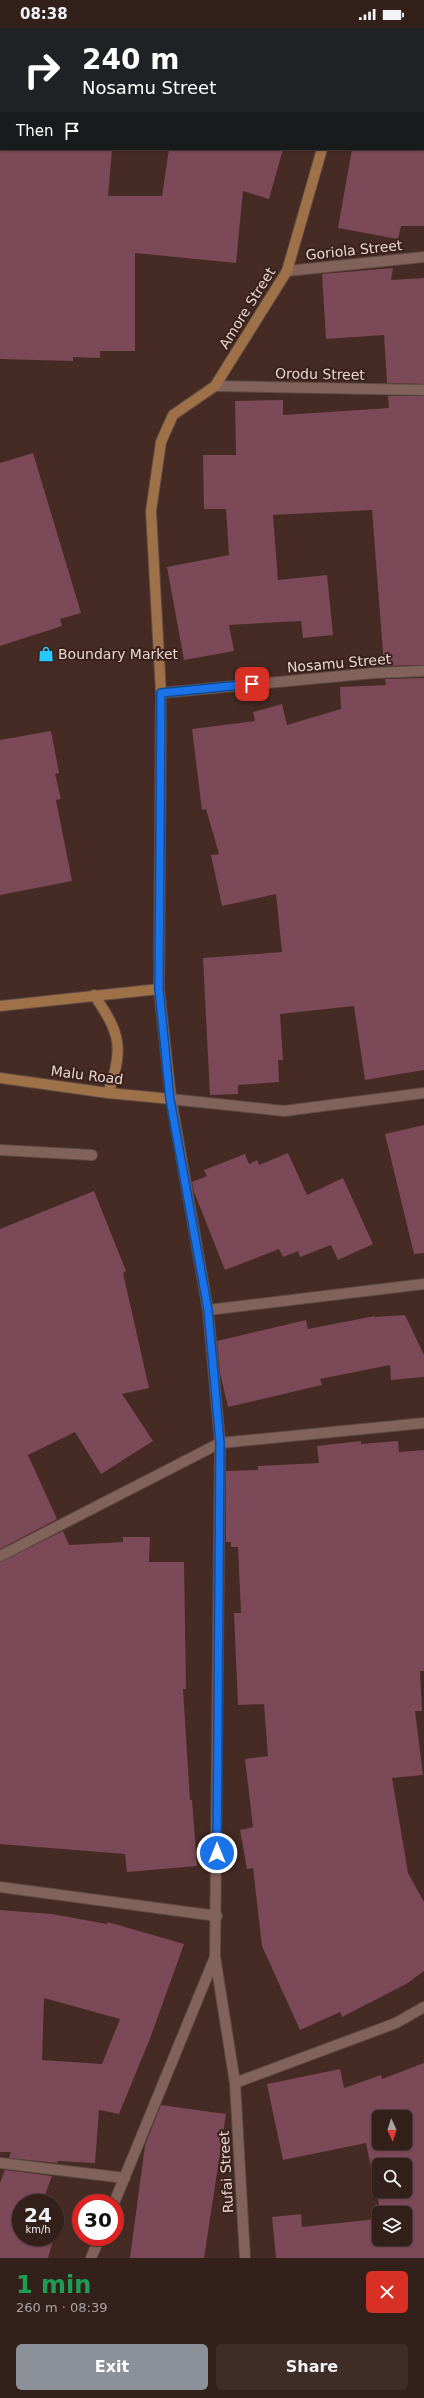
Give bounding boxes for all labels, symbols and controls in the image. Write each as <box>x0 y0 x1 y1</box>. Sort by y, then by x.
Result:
text: 08:38 <box>20 5 68 23</box>
text: 240 m <box>82 43 179 76</box>
icon: right <box>16 44 68 96</box>
text: Nosamu Street <box>82 77 216 98</box>
icon: arrive <box>61 120 83 142</box>
text: Then <box>16 122 53 140</box>
street label: Goriola Street <box>305 237 404 263</box>
street label: Amore Street <box>216 264 279 352</box>
street label: Orodu Street <box>275 365 366 383</box>
shop icon: Boundary Market <box>37 645 55 663</box>
place label: Boundary Market <box>58 646 179 662</box>
street label: Nosamu Street <box>286 650 392 676</box>
pin <box>235 667 269 701</box>
icon: arrive <box>241 673 263 695</box>
street label: Malu Road <box>50 1063 124 1087</box>
position arrow <box>196 1832 238 1874</box>
north arrow <box>372 2110 412 2150</box>
map controls <box>372 2110 412 2246</box>
street label: Rufai Street <box>216 2130 236 2214</box>
button: search <box>372 2158 412 2198</box>
speed limit sign: 30 <box>72 2194 124 2246</box>
text: 24 <box>24 2203 52 2227</box>
button: layers <box>372 2206 412 2246</box>
text: km/h <box>25 2224 51 2235</box>
text: 1 min <box>16 2271 91 2299</box>
button: close <box>366 2271 408 2313</box>
text: 260 m · 08:39 <box>16 2300 107 2315</box>
button: Exit <box>16 2344 208 2390</box>
button: Share <box>216 2344 408 2390</box>

